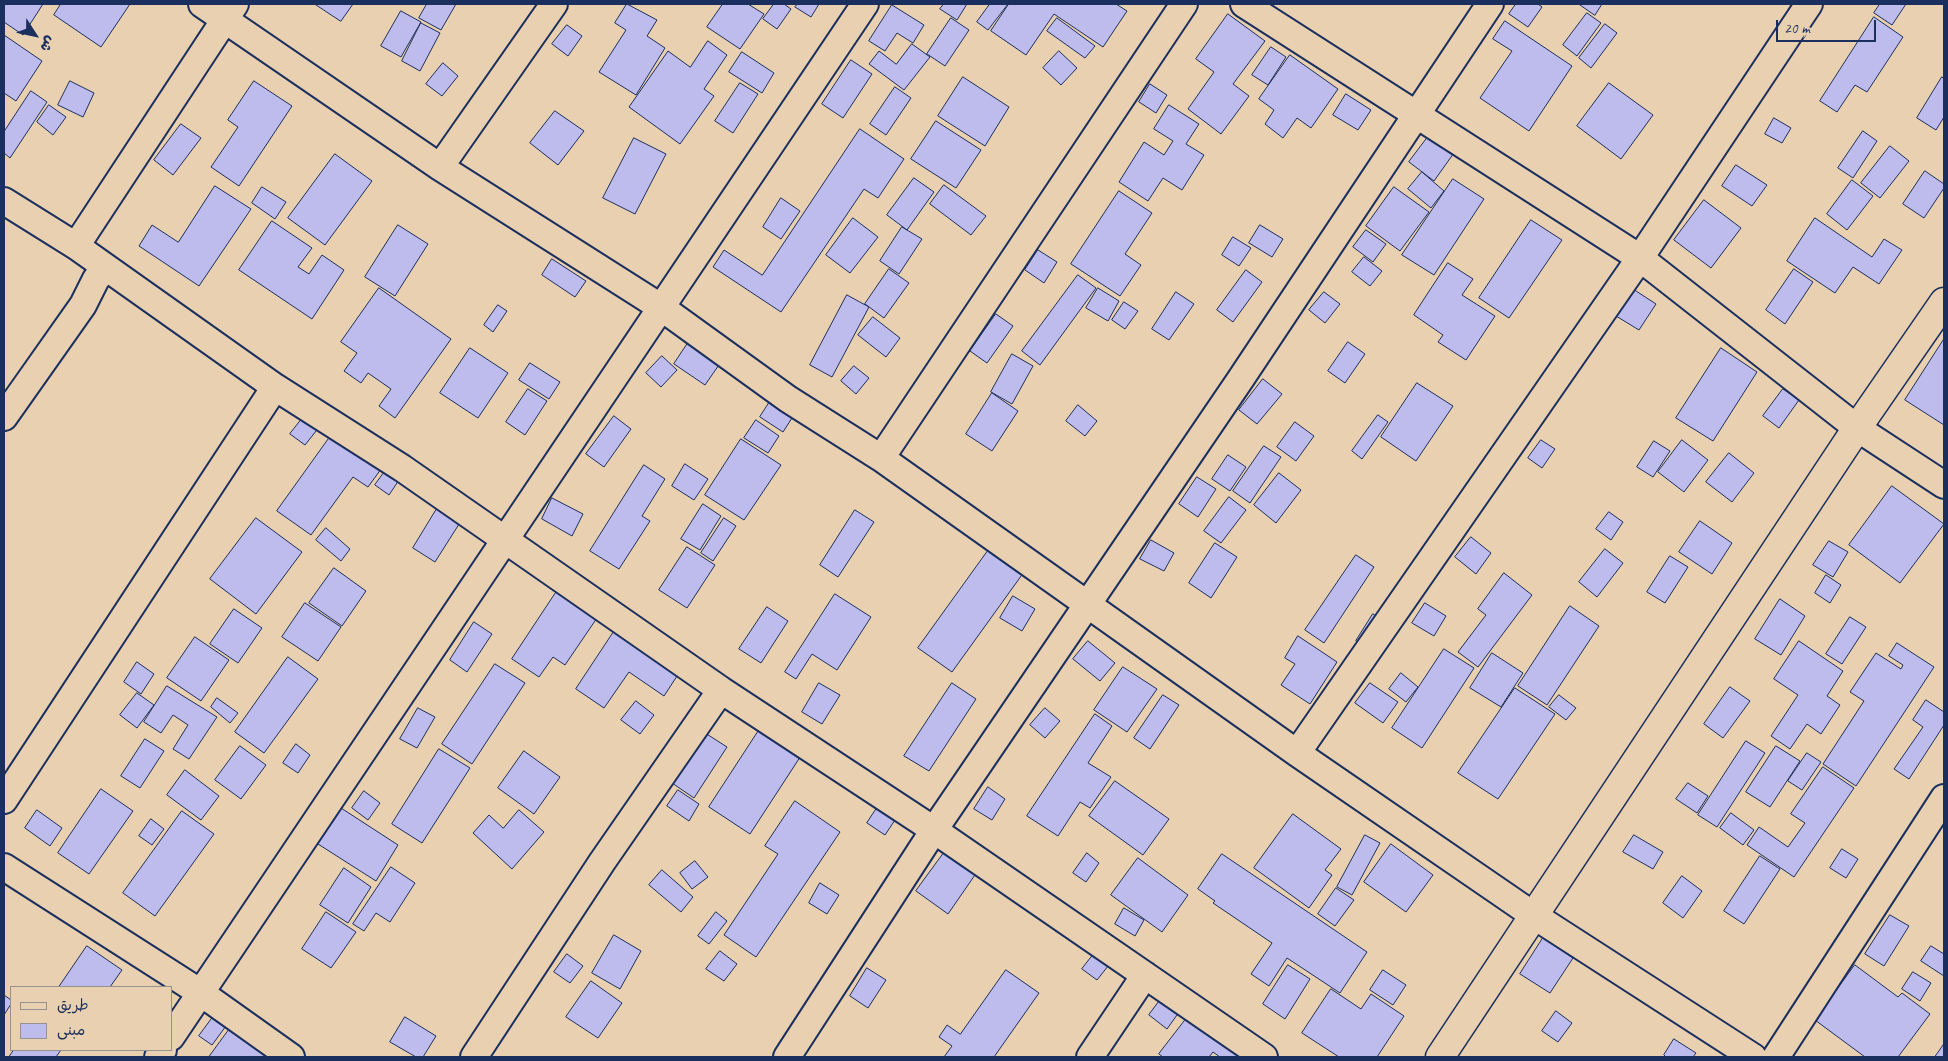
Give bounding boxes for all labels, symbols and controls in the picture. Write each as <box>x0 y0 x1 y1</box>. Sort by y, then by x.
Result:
north arrow <box>10 10 60 60</box>
scale bar <box>1778 10 1878 42</box>
text: 20 m <box>1784 19 1810 38</box>
text: ش <box>36 33 59 55</box>
legend <box>10 986 172 1051</box>
text: طريق <box>57 996 89 1015</box>
text: مبنى <box>57 1021 85 1040</box>

